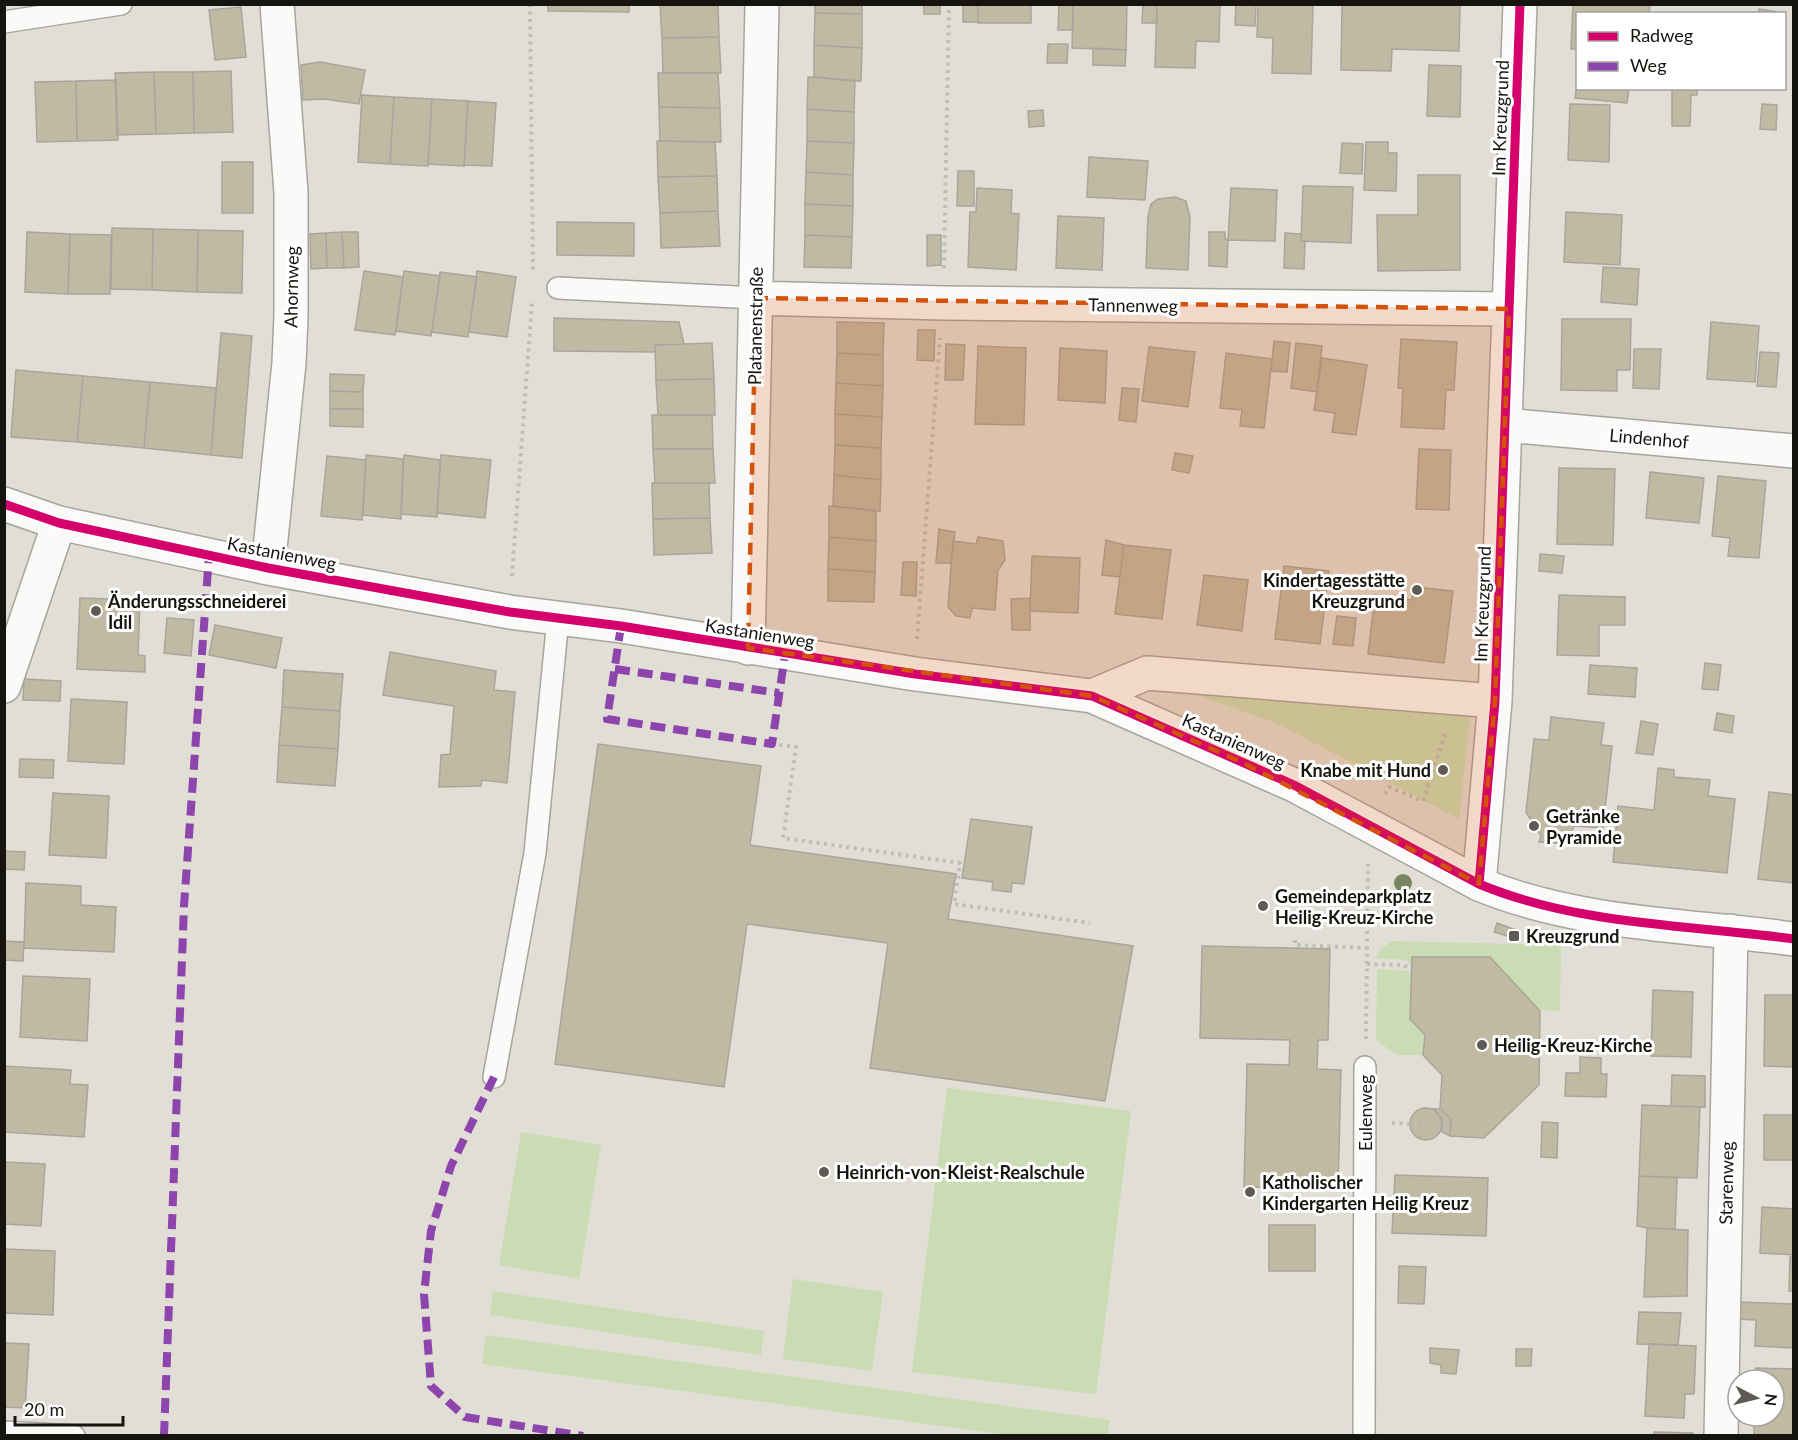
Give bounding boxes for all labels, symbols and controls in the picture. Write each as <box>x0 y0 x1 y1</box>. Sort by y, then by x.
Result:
legend <box>1576 12 1786 90</box>
text: Radweg <box>1630 24 1693 46</box>
text: Weg <box>1630 54 1667 76</box>
street label: Im Kreuzgrund <box>1487 60 1513 176</box>
street label: Ahornweg <box>279 246 303 328</box>
street label: Platanenstraße <box>743 267 767 385</box>
street label: Tannenweg <box>1088 293 1178 317</box>
street label: Lindenhof <box>1608 424 1690 452</box>
street label: Kastanienweg <box>226 532 338 574</box>
street label: Im Kreuzgrund <box>1469 546 1495 662</box>
place label: Kindertagesstätte Kreuzgrund <box>1263 569 1405 612</box>
marker: Kindertagesstätte Kreuzgrund <box>1410 583 1424 597</box>
place label: Änderungsschneiderei Idil <box>107 590 286 633</box>
marker: Änderungsschneiderei Idil <box>89 604 103 618</box>
street label: Kastanienweg <box>704 613 816 653</box>
street label: Kastanienweg <box>1179 708 1289 774</box>
place label: Knabe mit Hund <box>1300 759 1431 781</box>
marker: Knabe mit Hund <box>1436 763 1450 777</box>
place label: Getränke Pyramide <box>1546 805 1622 848</box>
marker: Getränke Pyramide <box>1527 819 1541 833</box>
place label: Gemeindeparkplatz Heilig-Kreuz-Kirche <box>1275 885 1434 928</box>
marker: Gemeindeparkplatz Heilig-Kreuz-Kirche <box>1256 899 1270 913</box>
place label: Kreuzgrund <box>1526 925 1620 947</box>
marker: Kreuzgrund <box>1507 929 1521 943</box>
place label: Heilig-Kreuz-Kirche <box>1494 1034 1653 1056</box>
marker: Heilig-Kreuz-Kirche <box>1475 1038 1489 1052</box>
street label: Eulenweg <box>1354 1075 1376 1151</box>
street label: Starenweg <box>1714 1141 1738 1225</box>
place label: Heinrich-von-Kleist-Realschule <box>836 1161 1085 1183</box>
marker: Heinrich-von-Kleist-Realschule <box>817 1165 831 1179</box>
place label: Katholischer Kindergarten Heilig Kreuz <box>1262 1171 1469 1214</box>
marker: Katholischer Kindergarten Heilig Kreuz <box>1243 1185 1257 1199</box>
north arrow <box>1726 1368 1786 1428</box>
scale bar <box>15 1389 123 1427</box>
text: N <box>1761 1393 1782 1407</box>
text: 20 m <box>24 1398 64 1420</box>

